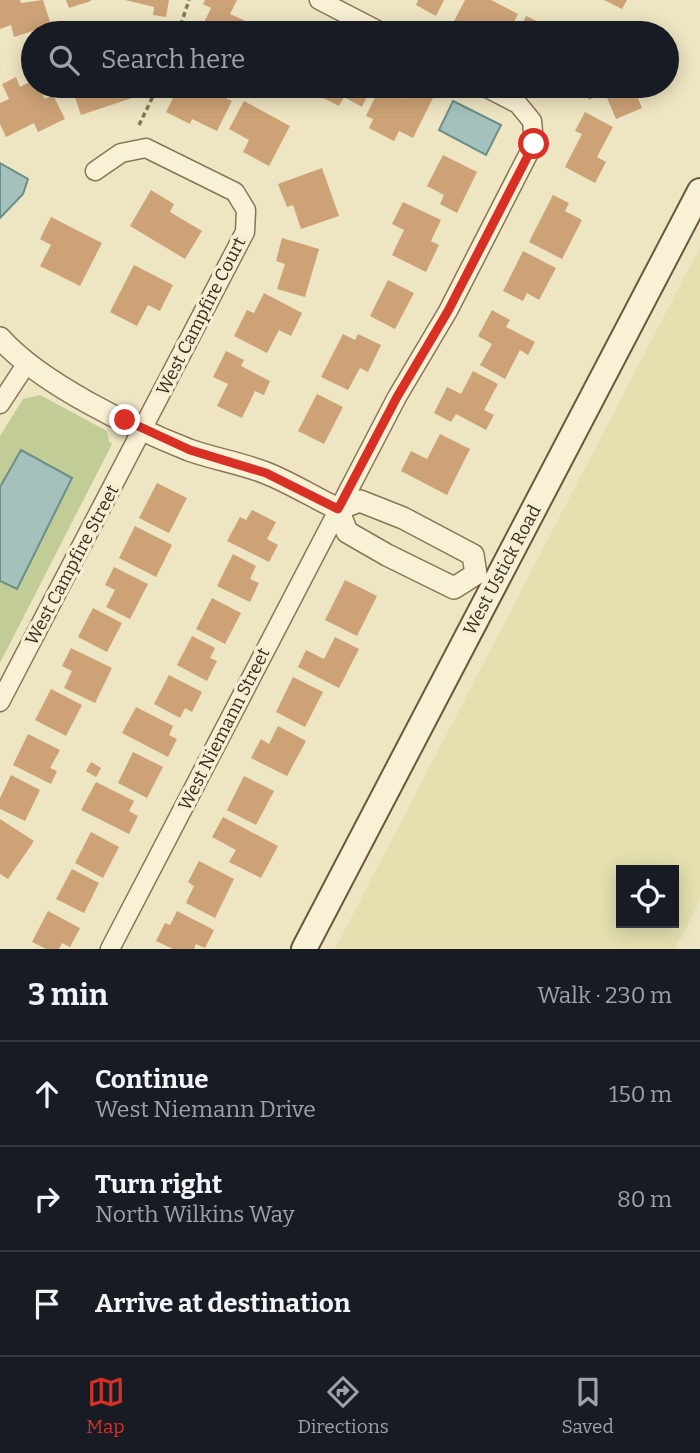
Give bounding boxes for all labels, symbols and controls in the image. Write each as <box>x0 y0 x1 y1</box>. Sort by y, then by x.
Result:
search box <box>21 21 679 98</box>
icon: search <box>45 41 83 79</box>
text: Search here <box>101 44 245 75</box>
route start <box>518 128 549 159</box>
street label: West Campfire Court <box>152 233 251 399</box>
route end <box>109 404 140 435</box>
street label: West Campfire Street <box>20 481 124 649</box>
street label: West Ustick Road <box>458 501 546 639</box>
street label: West Niemann Street <box>173 644 275 814</box>
map controls <box>616 865 679 928</box>
button: locate <box>616 865 679 928</box>
text: 3 min <box>28 977 108 1013</box>
text: Walk · 230 m <box>537 981 672 1009</box>
text: Continue <box>95 1064 209 1095</box>
icon: ahead <box>28 1075 66 1113</box>
text: 150 m <box>609 1080 672 1108</box>
text: West Niemann Drive <box>95 1095 316 1123</box>
text: Turn right <box>95 1169 222 1200</box>
icon: right <box>28 1180 66 1218</box>
text: 80 m <box>617 1185 672 1213</box>
text: North Wilkins Way <box>95 1200 295 1228</box>
icon: arrive <box>28 1285 66 1323</box>
text: Arrive at destination <box>95 1288 350 1319</box>
tab: Map <box>86 1373 125 1438</box>
tab: Directions <box>297 1373 389 1438</box>
tab: Saved <box>561 1373 614 1438</box>

